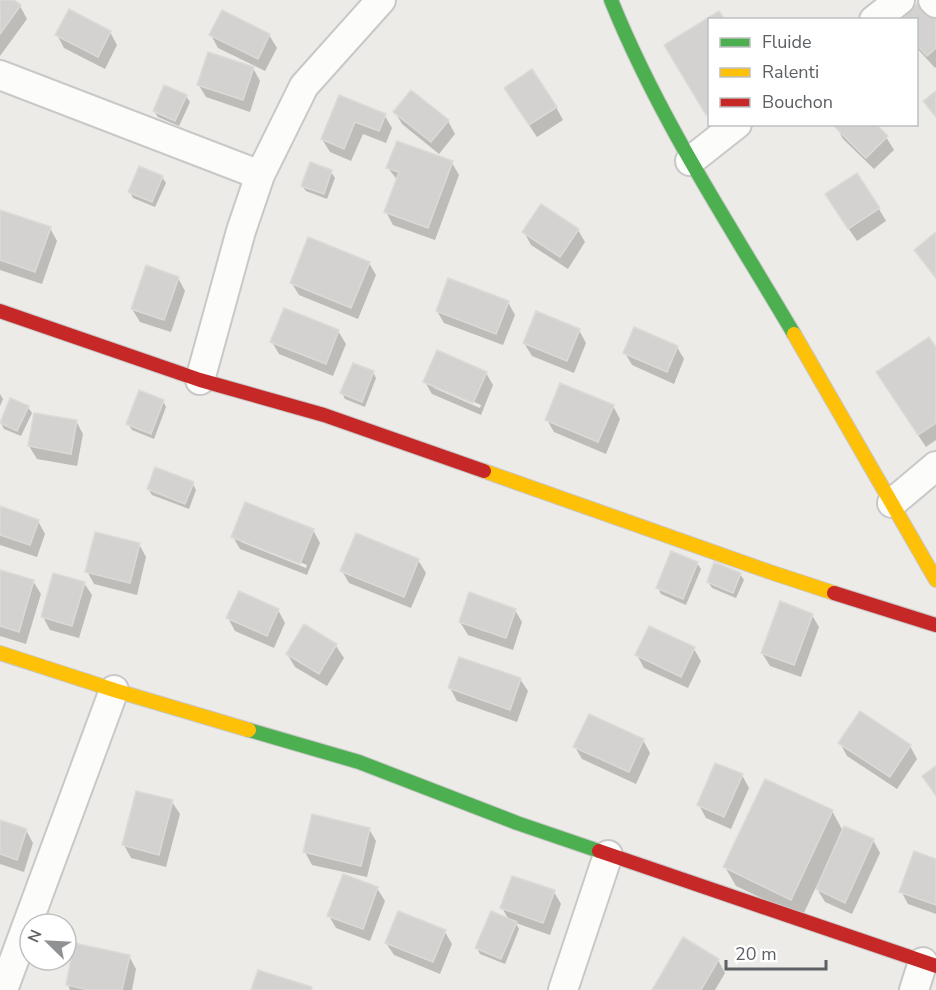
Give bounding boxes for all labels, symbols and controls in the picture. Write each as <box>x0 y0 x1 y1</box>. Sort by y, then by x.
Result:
legend <box>708 18 918 126</box>
text: Fluide <box>762 30 812 54</box>
text: Ralenti <box>762 60 819 84</box>
text: Bouchon <box>762 90 833 114</box>
north arrow <box>18 912 78 972</box>
text: N <box>23 926 48 946</box>
scale bar <box>726 933 826 971</box>
text: 20 m <box>735 942 777 966</box>

